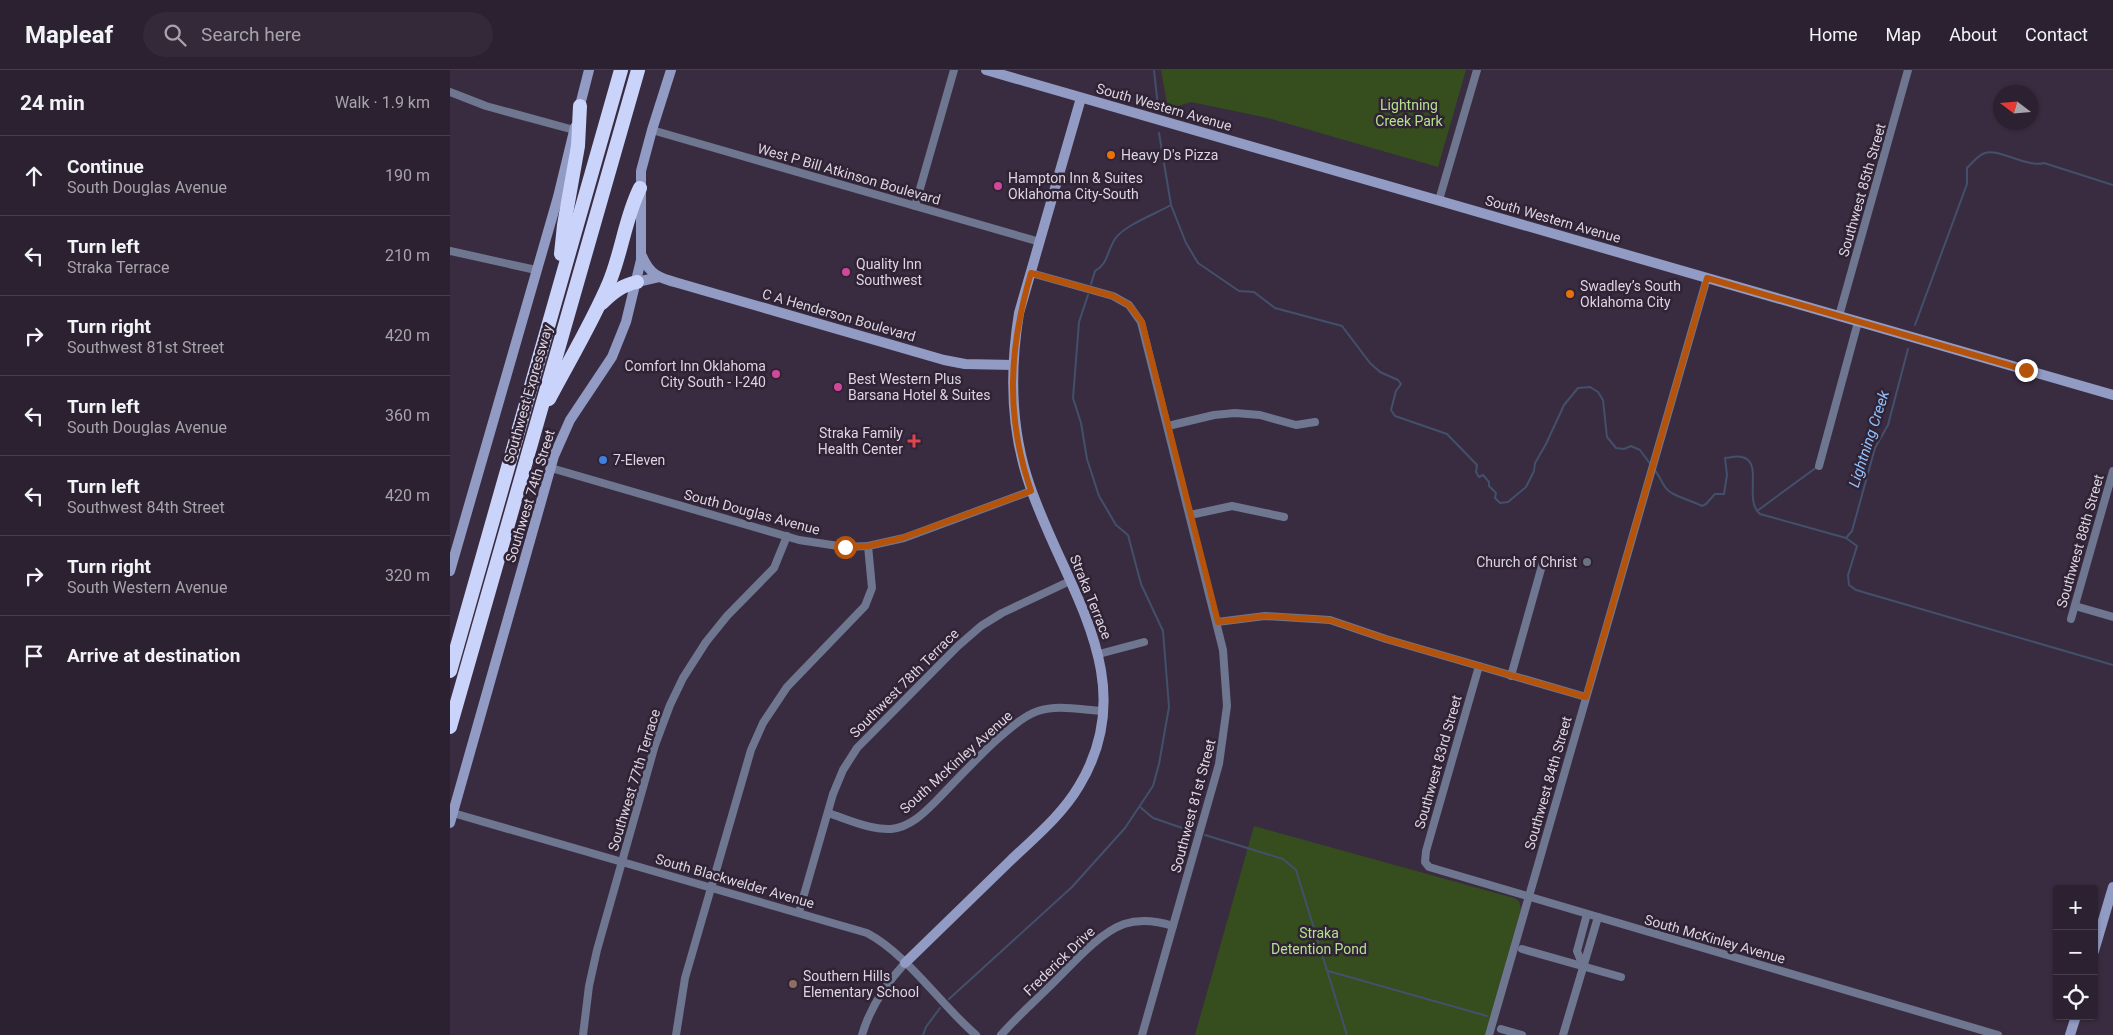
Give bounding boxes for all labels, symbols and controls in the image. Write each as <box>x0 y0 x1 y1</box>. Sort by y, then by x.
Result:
search box <box>143 12 493 57</box>
text: Mapleaf <box>25 21 113 49</box>
icon: search <box>161 21 189 49</box>
text: Search here <box>201 23 301 46</box>
text: Home <box>1809 24 1858 45</box>
text: Map <box>1886 24 1921 45</box>
text: About <box>1949 24 1997 45</box>
text: Contact <box>2025 24 2088 45</box>
street label: South Western Avenue <box>1094 80 1234 134</box>
north arrow <box>1993 85 2038 130</box>
text: 24 min <box>20 91 85 115</box>
text: Walk · 1.9 km <box>335 93 430 112</box>
park label: Lightning Creek Park <box>1375 97 1444 129</box>
street label: Southwest 85th Street <box>1835 121 1889 259</box>
street label: West P Bill Atkinson Boulevard <box>756 140 942 208</box>
place label: Heavy D's Pizza <box>1121 147 1218 163</box>
marker: Heavy D's Pizza <box>1105 149 1117 161</box>
text: Continue <box>67 155 144 178</box>
icon: ahead <box>20 162 48 190</box>
text: 190 m <box>385 166 430 185</box>
place label: Hampton Inn & Suites Oklahoma City-South <box>1008 170 1143 202</box>
text: South Douglas Avenue <box>67 178 227 197</box>
marker: Hampton Inn & Suites Oklahoma City-South <box>992 180 1004 192</box>
street label: South Western Avenue <box>1483 192 1623 246</box>
text: Turn left <box>67 235 140 258</box>
icon: left <box>20 242 48 270</box>
text: 210 m <box>385 246 430 265</box>
place label: Quality Inn Southwest <box>856 256 922 288</box>
text: Straka Terrace <box>67 258 169 277</box>
marker: Quality Inn Southwest <box>840 266 852 278</box>
place label: Swadley’s South Oklahoma City <box>1580 278 1681 310</box>
street label: C A Henderson Boulevard <box>760 285 918 345</box>
marker: Swadley’s South Oklahoma City <box>1564 288 1576 300</box>
text: Turn right <box>67 315 151 338</box>
icon: right <box>20 322 48 350</box>
street label: Southwest Expressway <box>501 322 556 465</box>
text: 420 m <box>385 326 430 345</box>
text: Southwest 81st Street <box>67 338 224 357</box>
place label: Comfort Inn Oklahoma City South - I-240 <box>625 358 766 390</box>
route end <box>2015 359 2038 382</box>
marker: Comfort Inn Oklahoma City South - I-240 <box>770 368 782 380</box>
place label: Best Western Plus Barsana Hotel & Suites <box>848 371 990 403</box>
marker: Best Western Plus Barsana Hotel & Suites <box>832 381 844 393</box>
water label: Lightning Creek <box>1845 388 1893 490</box>
text: Turn left <box>67 395 140 418</box>
icon: left <box>20 402 48 430</box>
text: 360 m <box>385 406 430 425</box>
text: South Douglas Avenue <box>67 418 227 437</box>
place label: Straka Family Health Center <box>818 425 903 457</box>
street label: Southwest 74th Street <box>502 427 558 564</box>
marker: Straka Family Health Center <box>907 434 921 448</box>
place label: 7-Eleven <box>613 452 665 468</box>
marker: 7-Eleven <box>597 454 609 466</box>
street label: Southwest 88th Street <box>2053 472 2107 610</box>
text: Turn left <box>67 475 140 498</box>
icon: left <box>20 482 48 510</box>
text: 420 m <box>385 486 430 505</box>
street label: South Douglas Avenue <box>682 486 822 538</box>
text: Southwest 84th Street <box>67 498 225 517</box>
route start <box>834 536 857 559</box>
street label: Straka Terrace <box>1067 552 1115 642</box>
place label: Church of Christ <box>1476 554 1577 570</box>
text: Turn right <box>67 555 151 578</box>
marker: Church of Christ <box>1581 556 1593 568</box>
icon: right <box>20 562 48 590</box>
text: 320 m <box>385 566 430 585</box>
text: South Western Avenue <box>67 578 227 597</box>
street label: Southwest 78th Terrace <box>846 625 962 741</box>
icon: arrive <box>20 642 48 670</box>
text: Arrive at destination <box>67 644 240 667</box>
street label: Southwest 83rd Street <box>1411 693 1465 831</box>
street label: Southwest 77th Terrace <box>605 707 663 853</box>
street label: South McKinley Avenue <box>896 707 1016 817</box>
street label: Southwest 84th Street <box>1521 714 1575 852</box>
street label: Southwest 81st Street <box>1167 737 1219 874</box>
street label: South Blackwelder Avenue <box>654 851 816 911</box>
map controls <box>2053 885 2098 1020</box>
button: + <box>2053 885 2098 930</box>
street label: South McKinley Avenue <box>1643 911 1787 967</box>
street label: Frederick Drive <box>1020 923 1098 999</box>
park label: Straka Detention Pond <box>1271 925 1367 957</box>
button: − <box>2053 930 2098 975</box>
place label: Southern Hills Elementary School <box>803 968 919 1000</box>
button: locate <box>2053 975 2098 1020</box>
marker: Southern Hills Elementary School <box>787 978 799 990</box>

